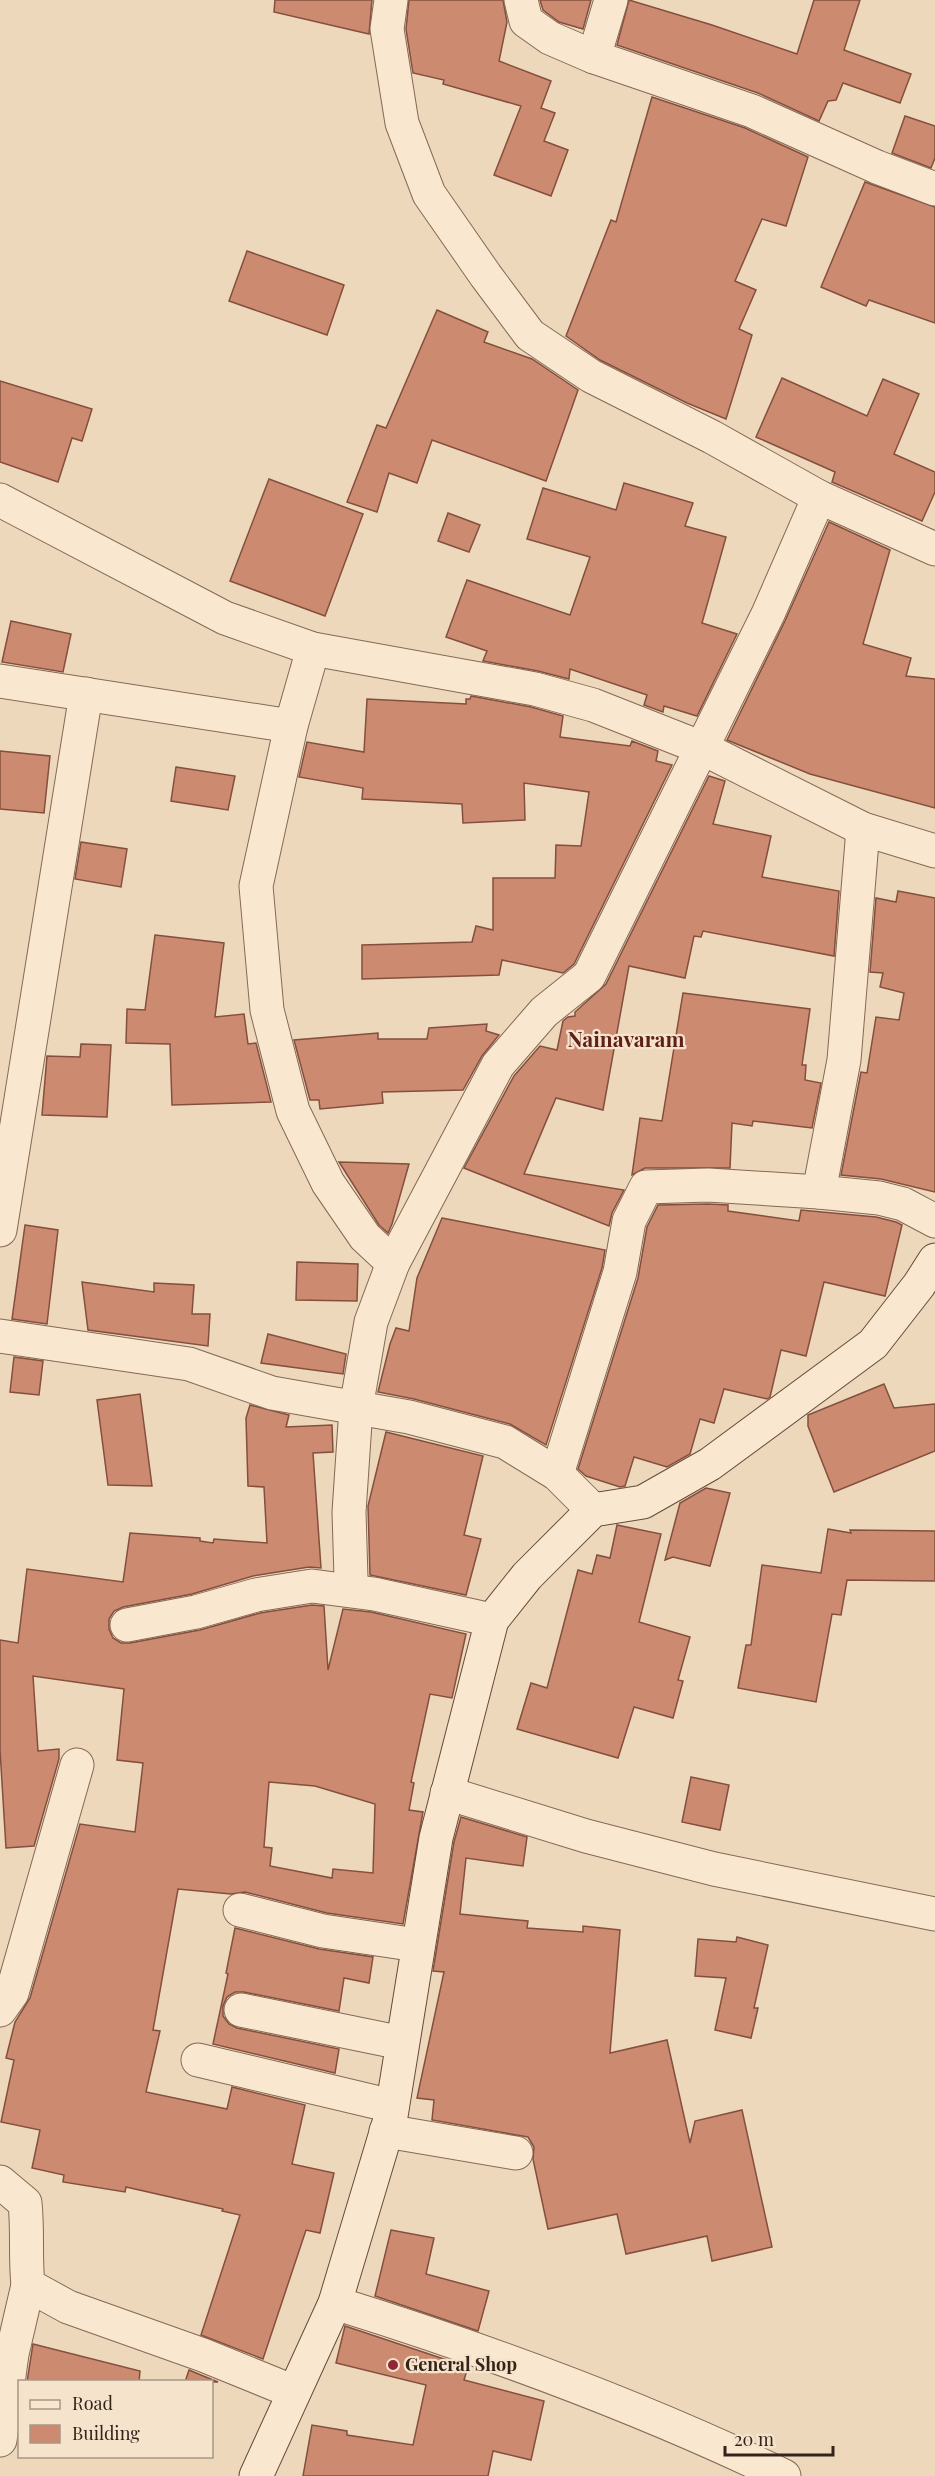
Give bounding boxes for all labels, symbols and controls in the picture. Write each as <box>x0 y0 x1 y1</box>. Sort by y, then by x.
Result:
district label: Nainavaram <box>568 1024 684 1052</box>
place label: General Shop <box>405 2352 517 2376</box>
marker: General Shop <box>386 2358 400 2372</box>
legend <box>18 2380 213 2458</box>
text: Road <box>72 2391 113 2415</box>
scale bar <box>725 2419 833 2457</box>
text: Building <box>72 2421 140 2445</box>
text: 20 m <box>734 2427 774 2451</box>

